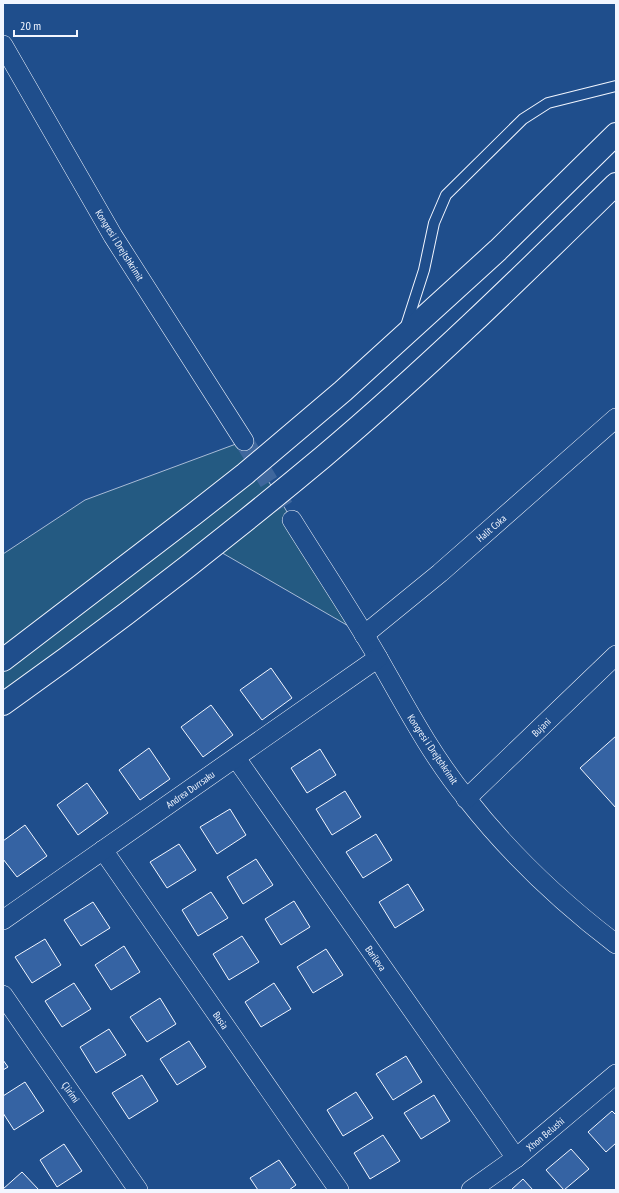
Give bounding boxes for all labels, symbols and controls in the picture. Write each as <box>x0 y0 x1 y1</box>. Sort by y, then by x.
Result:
scale bar <box>14 12 77 38</box>
text: 20 m <box>20 18 41 33</box>
street label: Kongresi i Drejtshkrimit <box>92 207 147 283</box>
street label: Halit Coka <box>474 512 509 545</box>
street label: Kongresi i Drejtshkrimit <box>404 712 461 787</box>
street label: Bujani <box>529 715 554 740</box>
street label: Andrea Durrsaku <box>163 768 217 811</box>
street label: Barileva <box>362 943 389 973</box>
street label: Busia <box>210 1009 231 1032</box>
street label: Çlirimi <box>59 1079 82 1105</box>
street label: Xhon Belushi <box>524 1115 567 1154</box>

